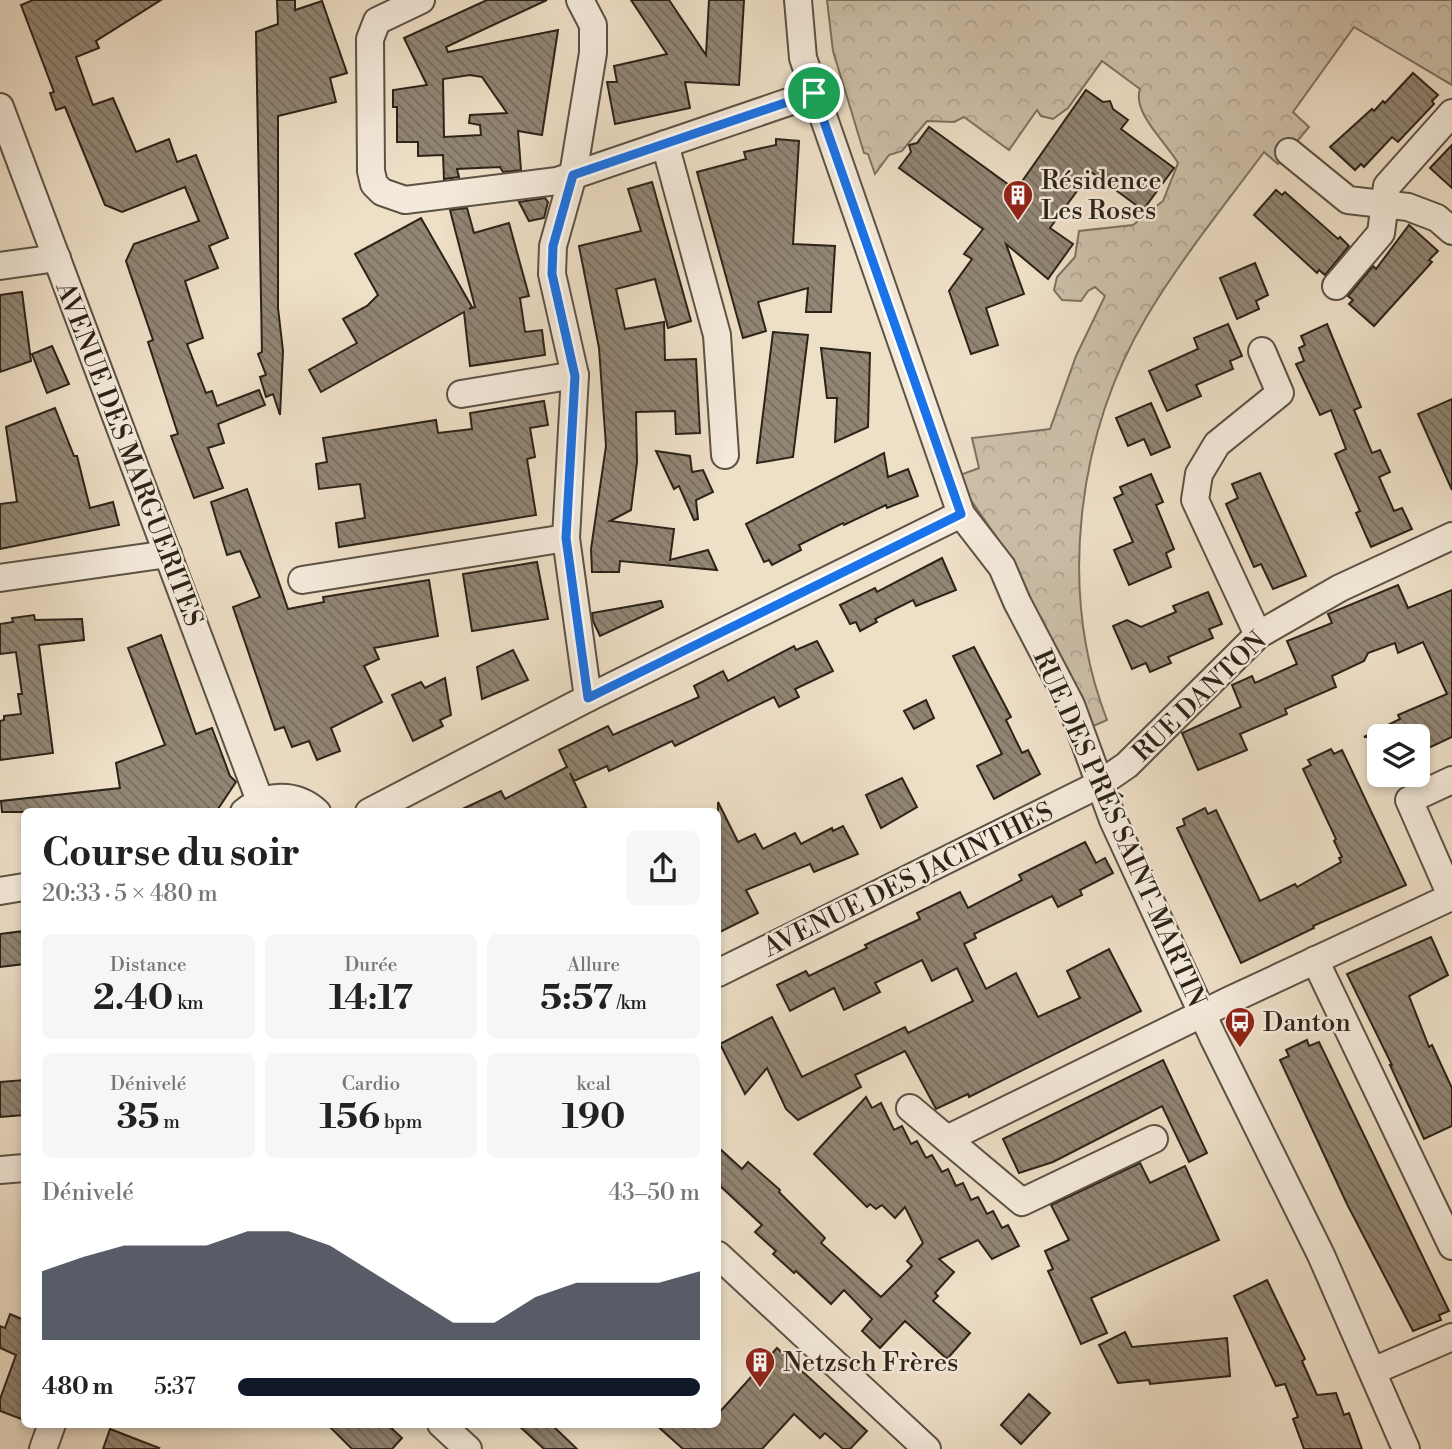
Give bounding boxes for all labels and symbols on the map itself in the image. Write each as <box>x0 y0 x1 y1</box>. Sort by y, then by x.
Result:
pin <box>784 63 844 123</box>
place label: Résidence Les Roses <box>1041 165 1162 227</box>
building icon: Résidence Les Roses <box>1001 178 1035 222</box>
street label: AVENUE DES MARGUERITES <box>48 277 210 631</box>
street label: RUE DANTON <box>1126 624 1274 769</box>
street label: RUE DES PRÉS SAINT-MARTIN <box>1026 644 1215 1012</box>
street label: AVENUE DES JACINTHES <box>757 796 1059 965</box>
bus stop icon: Danton <box>1223 1005 1257 1049</box>
place label: Danton <box>1263 1007 1351 1039</box>
building icon: Netzsch Frères <box>743 1345 777 1389</box>
place label: Netzsch Frères <box>783 1347 959 1379</box>

